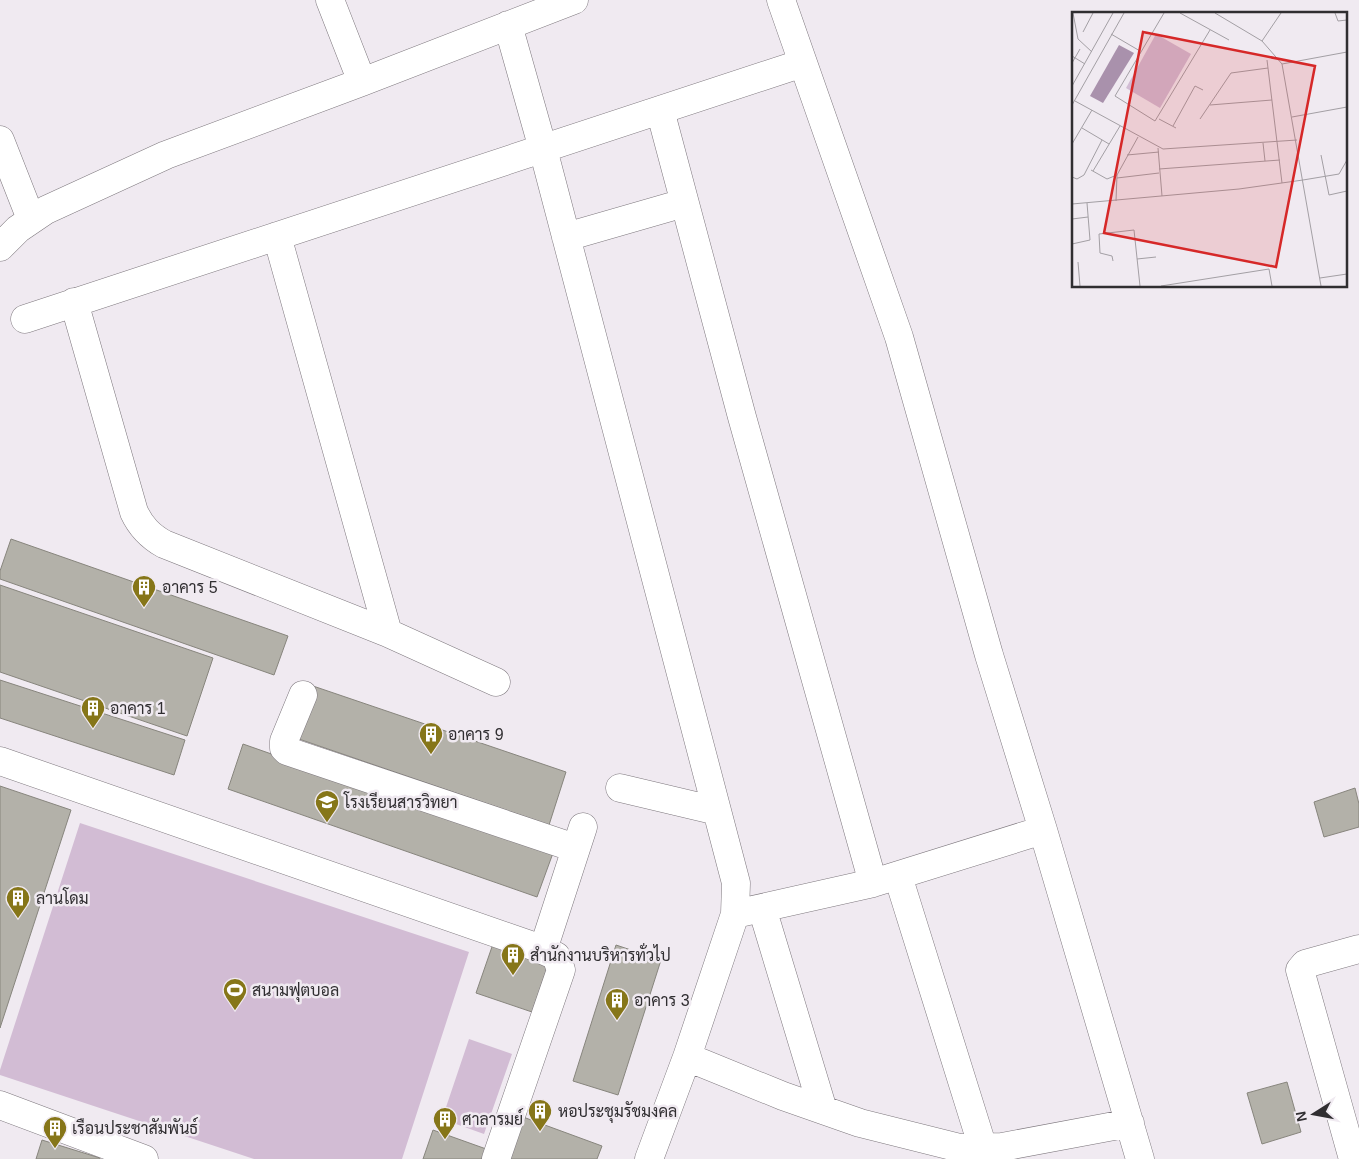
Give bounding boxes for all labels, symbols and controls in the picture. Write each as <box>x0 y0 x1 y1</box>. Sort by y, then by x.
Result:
inset map <box>1072 12 1346 288</box>
building icon: อาคาร 5 <box>131 574 157 608</box>
place label: อาคาร 5 <box>162 579 218 596</box>
building icon: อาคาร 1 <box>80 695 106 729</box>
place label: อาคาร 1 <box>110 700 166 717</box>
building icon: อาคาร 9 <box>418 721 444 755</box>
place label: อาคาร 9 <box>448 726 504 743</box>
school or university icon: โรงเรียนสารวิทยา <box>314 789 340 823</box>
place label: โรงเรียนสารวิทยา <box>343 791 458 811</box>
building icon: ลานโดม <box>5 885 31 919</box>
place label: ลานโดม <box>36 887 89 907</box>
building icon: สำนักงานบริหารทั่วไป <box>500 942 526 976</box>
place label: สำนักงานบริหารทั่วไป <box>530 942 671 964</box>
sports icon: สนามฟุตบอล <box>222 977 248 1011</box>
place label: สนามฟุตบอล <box>252 982 339 1002</box>
building icon: อาคาร 3 <box>604 987 630 1021</box>
place label: อาคาร 3 <box>634 992 690 1009</box>
north arrow <box>1289 1089 1339 1139</box>
building icon: หอประชุมรัชมงคล <box>527 1098 553 1132</box>
place label: หอประชุมรัชมงคล <box>558 1101 677 1123</box>
building icon: ศาลารมย์ <box>432 1106 458 1140</box>
place label: ศาลารมย์ <box>462 1107 523 1128</box>
text: N <box>1292 1110 1310 1123</box>
building icon: เรือนประชาสัมพันธ์ <box>42 1115 68 1149</box>
place label: เรือนประชาสัมพันธ์ <box>72 1116 198 1137</box>

